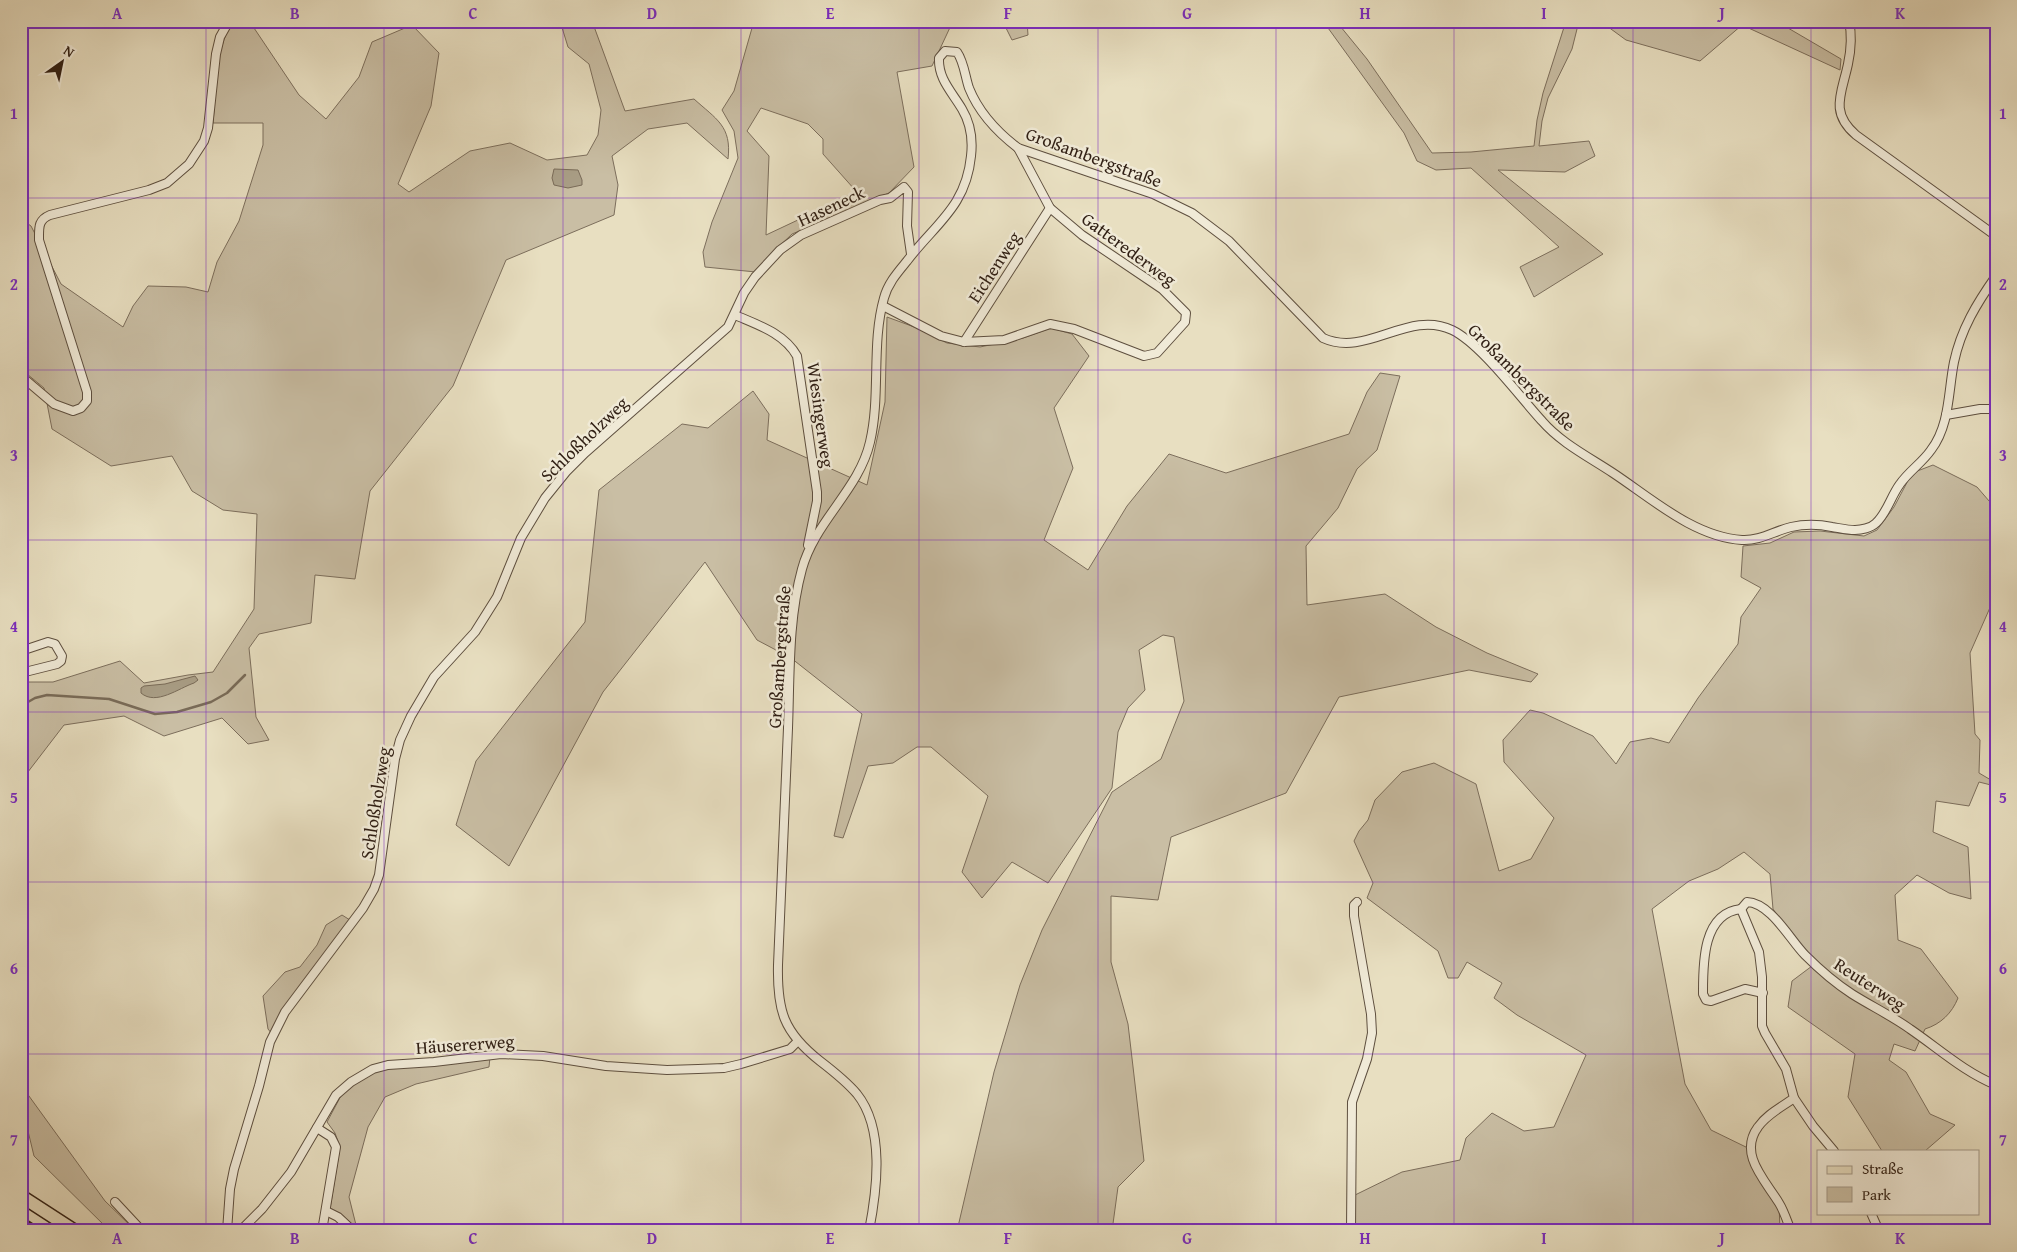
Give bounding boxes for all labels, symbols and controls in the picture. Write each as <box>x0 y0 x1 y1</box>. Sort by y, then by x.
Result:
text: A <box>112 1 123 25</box>
text: B <box>290 1 300 25</box>
text: C <box>468 1 478 25</box>
text: D <box>647 1 657 25</box>
text: E <box>826 1 835 25</box>
text: F <box>1004 1 1012 25</box>
text: G <box>1182 1 1192 25</box>
text: H <box>1359 1 1371 25</box>
text: I <box>1541 1 1547 25</box>
text: J <box>1716 1 1725 25</box>
text: K <box>1895 1 1906 25</box>
north arrow <box>38 38 88 88</box>
text: N <box>60 40 79 62</box>
text: 1 <box>10 101 18 125</box>
text: 1 <box>1999 101 2007 125</box>
street label: Großambergstraße <box>1022 120 1166 194</box>
street label: Haseneck <box>793 178 870 233</box>
street label: Gatterederweg <box>1076 205 1182 293</box>
street label: Eichenweg <box>961 226 1027 308</box>
text: 2 <box>10 272 18 296</box>
text: 2 <box>1999 272 2007 296</box>
street label: Großambergstraße <box>1462 317 1582 437</box>
street label: Wiesingerweg <box>800 361 842 469</box>
street label: Schloßholzweg <box>534 390 634 488</box>
text: 3 <box>10 443 18 467</box>
text: 3 <box>1999 443 2007 467</box>
street label: Großambergstraße <box>761 585 797 729</box>
text: 4 <box>10 614 18 638</box>
text: 4 <box>1999 614 2007 638</box>
street label: Schloßholzweg <box>353 745 397 861</box>
text: 5 <box>10 785 18 809</box>
text: 5 <box>1999 785 2007 809</box>
street label: Reuterweg <box>1829 951 1911 1017</box>
text: 6 <box>10 956 18 980</box>
text: 6 <box>1999 956 2007 980</box>
street label: Häusererweg <box>415 1027 515 1061</box>
text: 7 <box>10 1127 18 1151</box>
text: 7 <box>1999 1127 2007 1151</box>
legend <box>1817 1150 1980 1214</box>
text: Straße <box>1862 1158 1904 1179</box>
text: Park <box>1862 1184 1891 1205</box>
text: A <box>112 1226 123 1250</box>
text: B <box>290 1226 300 1250</box>
text: C <box>468 1226 478 1250</box>
text: D <box>647 1226 657 1250</box>
text: E <box>826 1226 835 1250</box>
text: F <box>1004 1226 1012 1250</box>
text: G <box>1182 1226 1192 1250</box>
text: H <box>1359 1226 1371 1250</box>
text: I <box>1541 1226 1547 1250</box>
text: J <box>1716 1226 1725 1250</box>
text: K <box>1895 1226 1906 1250</box>

